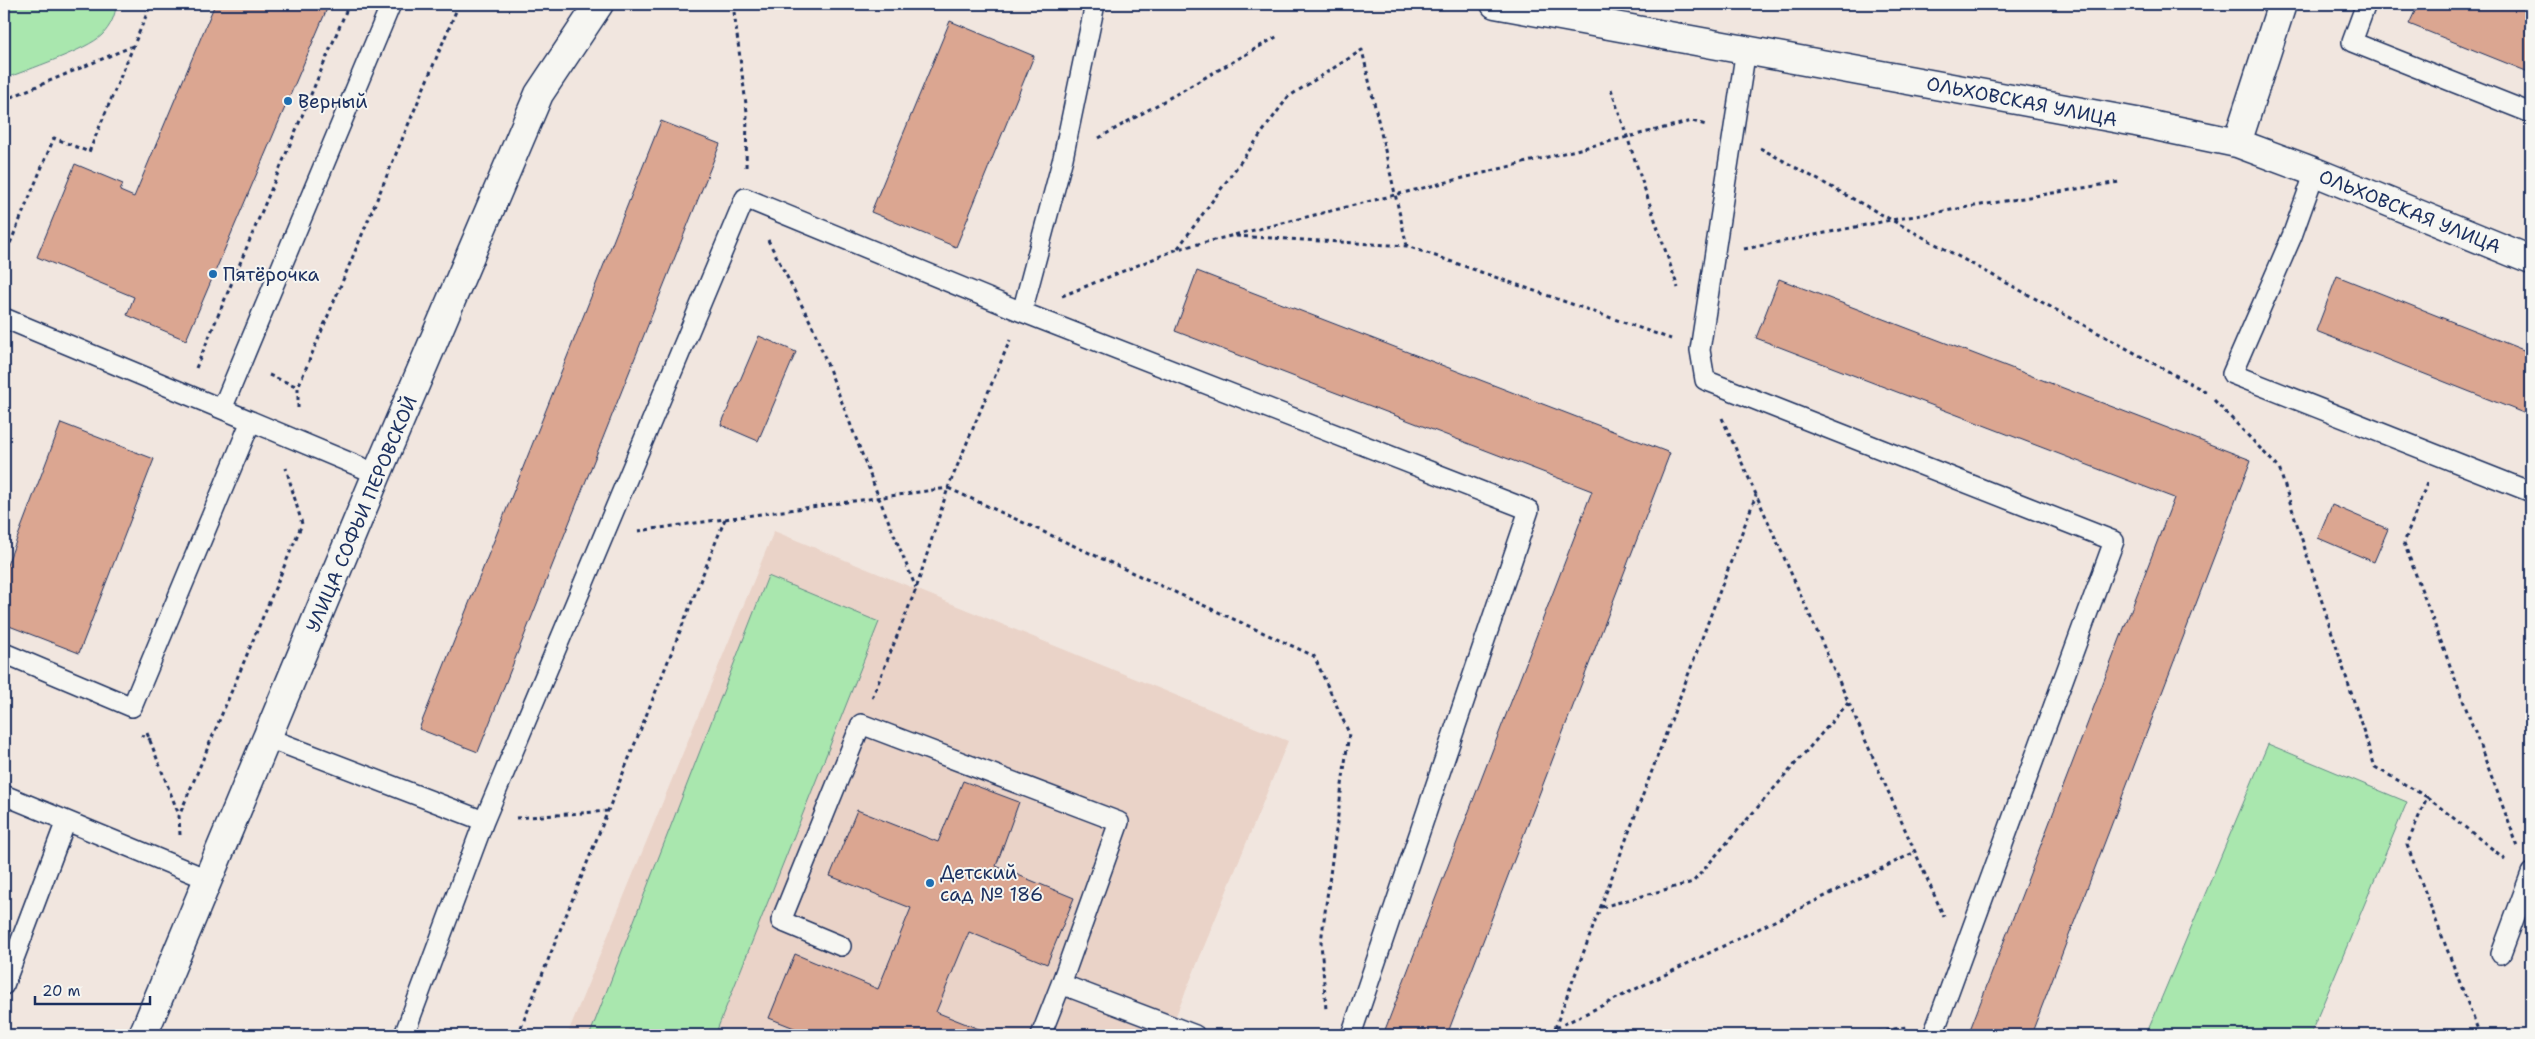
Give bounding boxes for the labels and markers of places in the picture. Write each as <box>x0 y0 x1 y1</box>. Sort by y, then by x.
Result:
place label: Верный <box>298 89 368 114</box>
marker: Верный <box>282 95 294 107</box>
place label: Пятёрочка <box>223 262 319 287</box>
marker: Пятёрочка <box>207 268 219 280</box>
place label: Детский сад № 186 <box>940 860 1043 907</box>
marker: Детский сад № 186 <box>924 877 936 889</box>

